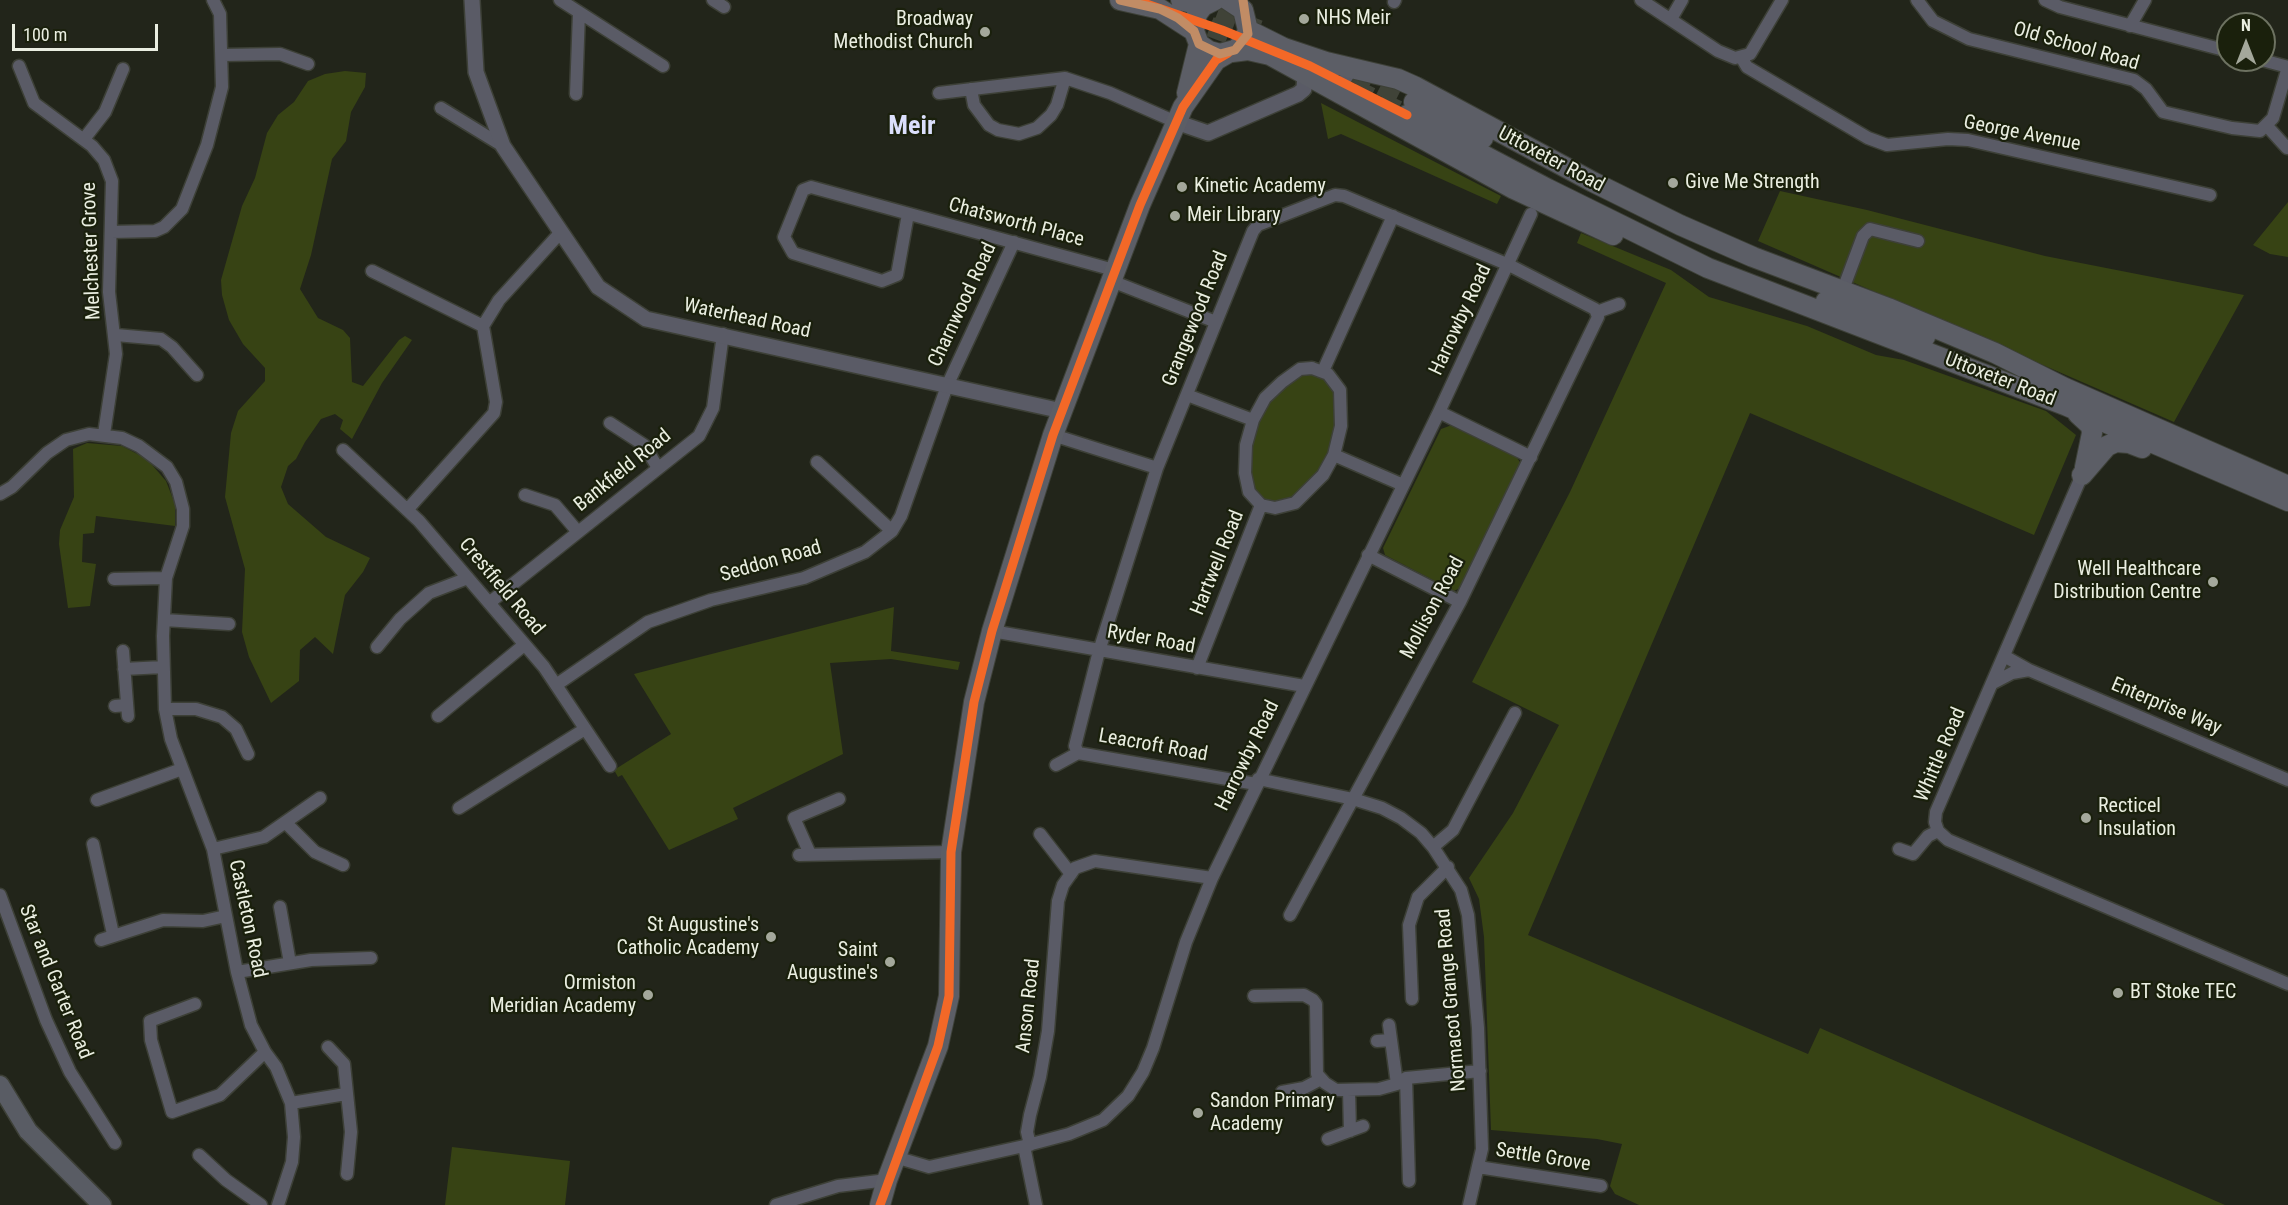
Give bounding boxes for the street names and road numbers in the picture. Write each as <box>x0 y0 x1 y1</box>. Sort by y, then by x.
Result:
street label: Old School Road <box>2010 18 2142 76</box>
street label: George Avenue <box>1962 111 2082 157</box>
street label: Uttoxeter Road <box>1494 122 1608 198</box>
street label: Melchester Grove <box>78 182 106 320</box>
street label: Chatsworth Place <box>946 193 1086 253</box>
street label: Charnwood Road <box>924 239 1002 371</box>
street label: Grangewood Road <box>1158 248 1234 390</box>
street label: Harrowby Road <box>1425 261 1497 379</box>
street label: Waterhead Road <box>681 294 813 344</box>
street label: Uttoxeter Road <box>1941 348 2059 412</box>
street label: Bankfield Road <box>570 425 676 517</box>
street label: Hartwell Road <box>1186 507 1250 619</box>
street label: Crestfield Road <box>453 533 549 641</box>
street label: Seddon Road <box>718 536 824 588</box>
street label: Mollison Road <box>1396 553 1470 663</box>
street label: Ryder Road <box>1105 620 1197 660</box>
street label: Enterprise Way <box>2107 673 2225 741</box>
street label: Harrowby Road <box>1211 697 1285 815</box>
street label: Whittle Road <box>1910 704 1972 806</box>
street label: Leacroft Road <box>1096 725 1210 767</box>
street label: Castleton Road <box>223 858 271 980</box>
street label: Star and Garter Road <box>13 901 97 1063</box>
street label: Normacot Grange Road <box>1432 907 1472 1093</box>
street label: Anson Road <box>1012 958 1046 1054</box>
street label: Settle Grove <box>1494 1139 1592 1177</box>

